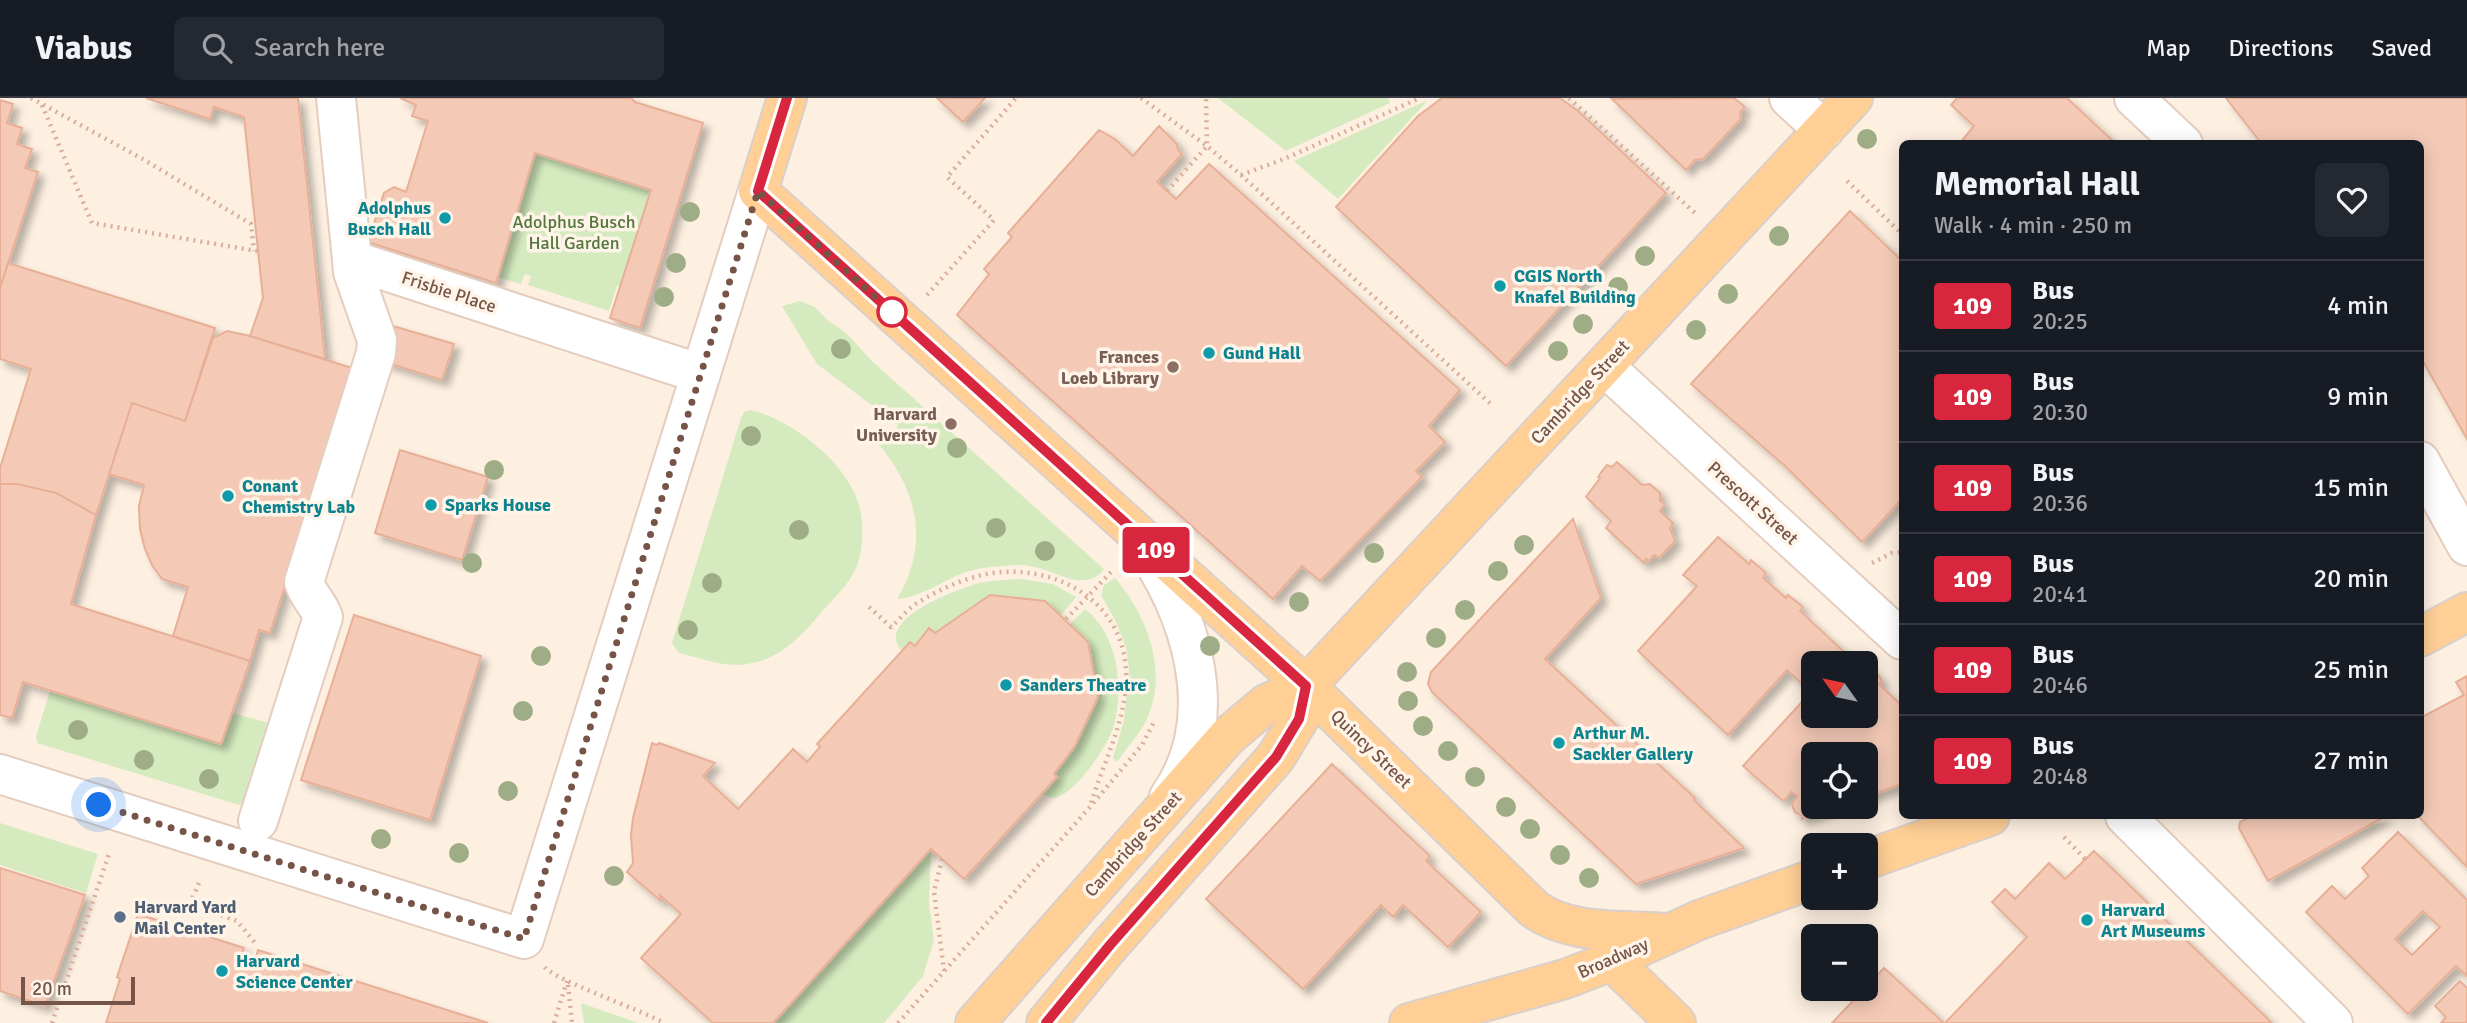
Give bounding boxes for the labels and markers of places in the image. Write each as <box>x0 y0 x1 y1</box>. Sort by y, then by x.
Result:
place label: Adolphus Busch Hall <box>347 197 431 240</box>
marker: Adolphus Busch Hall <box>437 210 453 226</box>
place label: CGIS North Knafel Building <box>1514 265 1636 308</box>
marker: CGIS North Knafel Building <box>1492 278 1508 294</box>
unlabelled marker <box>877 297 907 327</box>
place label: Gund Hall <box>1223 342 1301 364</box>
marker: Gund Hall <box>1201 345 1217 361</box>
place label: Frances Loeb Library <box>1061 346 1159 389</box>
marker: Frances Loeb Library <box>1165 359 1181 375</box>
place label: Harvard University <box>856 403 937 446</box>
marker: Harvard University <box>943 416 959 432</box>
place label: Conant Chemistry Lab <box>242 475 356 518</box>
marker: Conant Chemistry Lab <box>220 488 236 504</box>
place label: Sparks House <box>445 494 551 516</box>
marker: Sparks House <box>423 497 439 513</box>
place label: Sanders Theatre <box>1020 674 1146 696</box>
marker: Sanders Theatre <box>998 677 1014 693</box>
place label: Arthur M. Sackler Gallery <box>1573 722 1693 765</box>
marker: Arthur M. Sackler Gallery <box>1551 735 1567 751</box>
place label: Harvard Yard Mail Center <box>134 896 237 939</box>
place label: Harvard Art Museums <box>2101 899 2205 942</box>
marker: Harvard Yard Mail Center <box>112 909 128 925</box>
marker: Harvard Art Museums <box>2079 912 2095 928</box>
place label: Harvard Science Center <box>236 950 353 993</box>
marker: Harvard Science Center <box>214 963 230 979</box>

